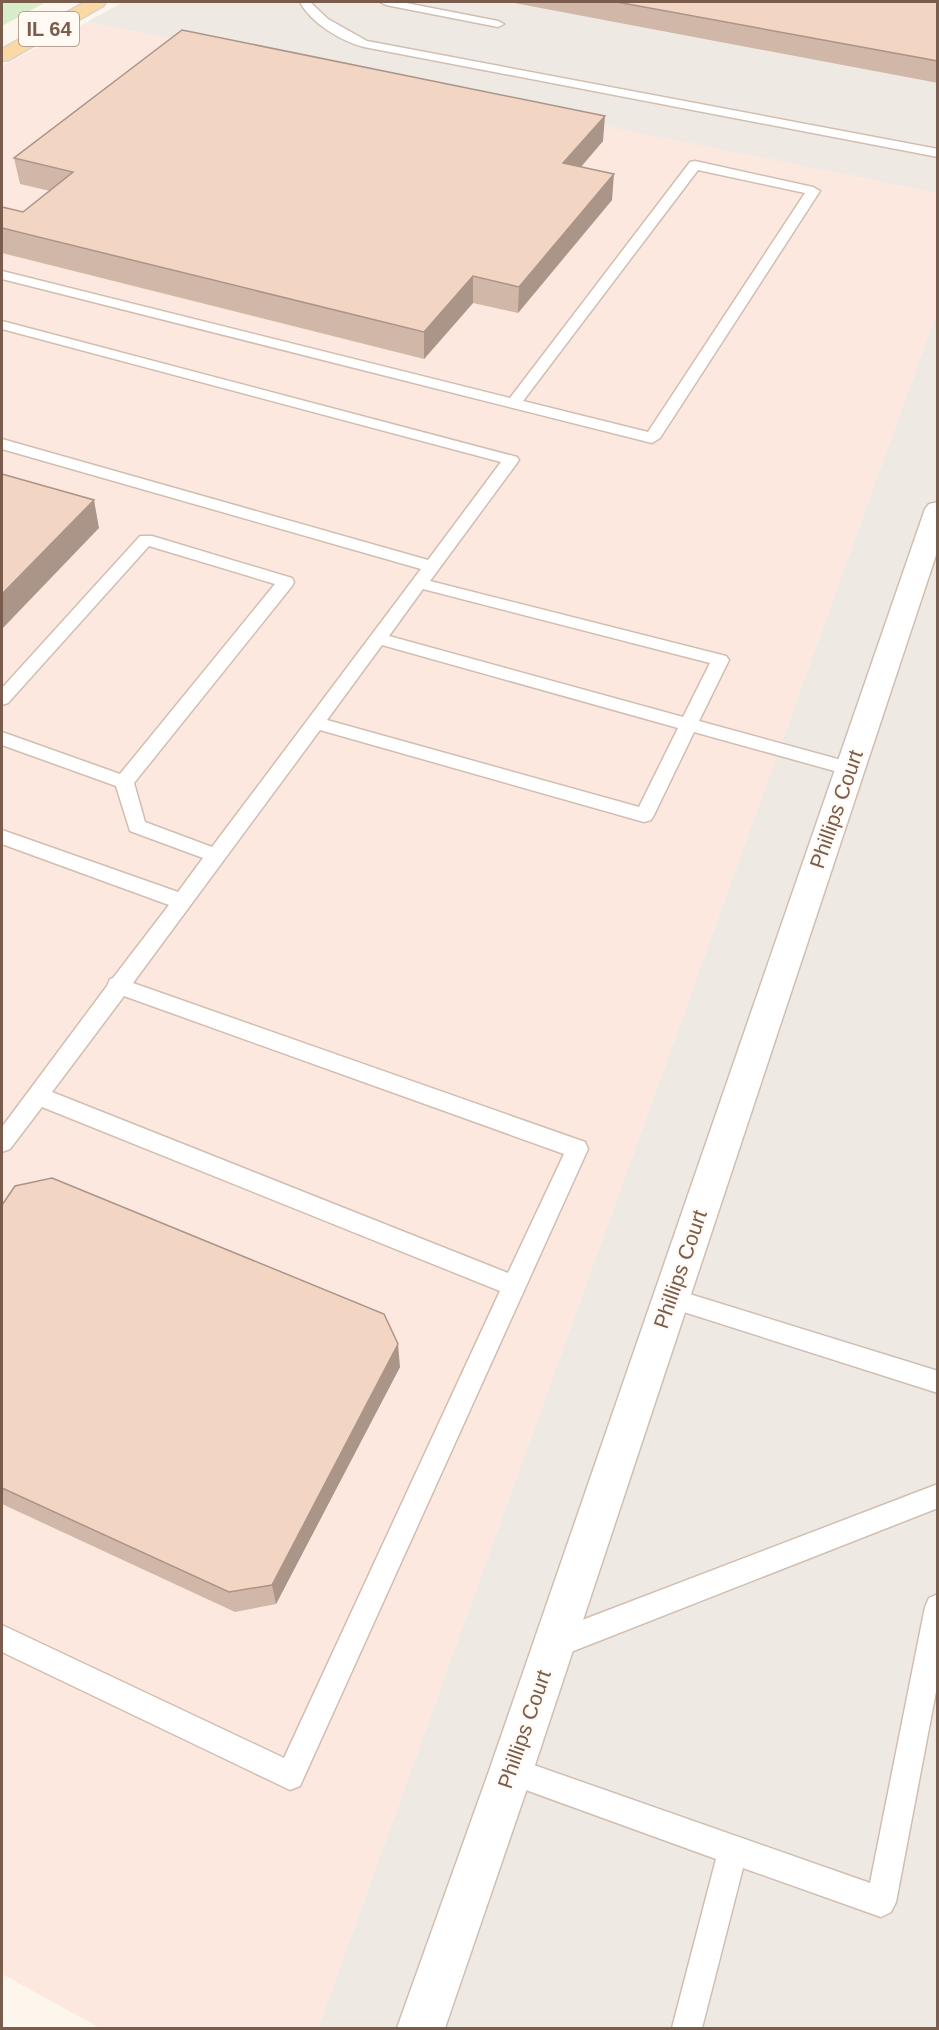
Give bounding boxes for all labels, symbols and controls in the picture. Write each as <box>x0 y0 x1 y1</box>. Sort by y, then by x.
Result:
road number: IL 64 <box>19 12 79 46</box>
street label: Phillips Court <box>805 747 867 871</box>
street label: Phillips Court <box>649 1207 711 1331</box>
street label: Phillips Court <box>493 1667 555 1791</box>

